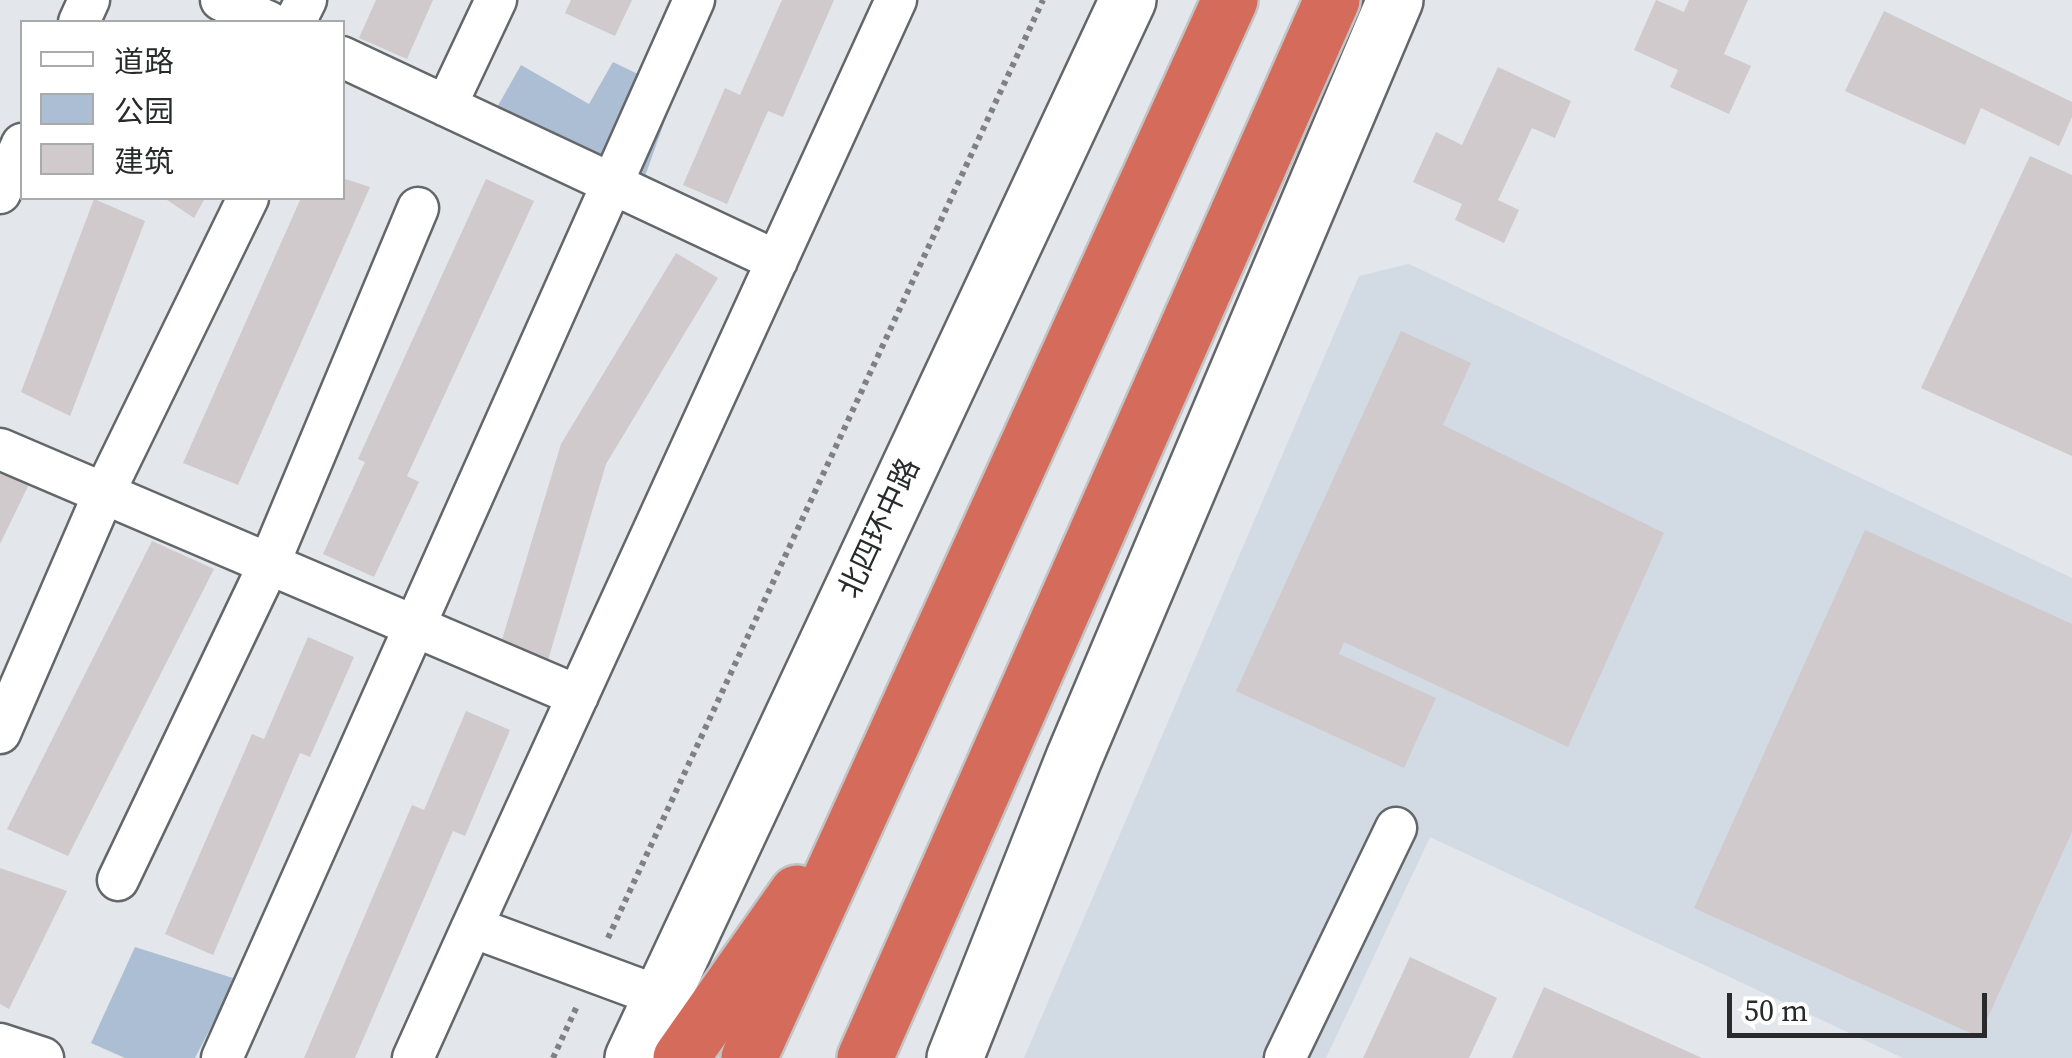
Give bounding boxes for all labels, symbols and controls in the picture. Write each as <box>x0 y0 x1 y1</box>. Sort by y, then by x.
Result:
legend <box>20 20 345 200</box>
text: 道路 <box>114 41 174 82</box>
text: 公园 <box>114 91 174 132</box>
text: 建筑 <box>114 141 174 182</box>
street label: 北四环中路 <box>833 453 929 605</box>
scale bar <box>1732 973 1992 1035</box>
text: 50 m <box>1744 990 1808 1031</box>

